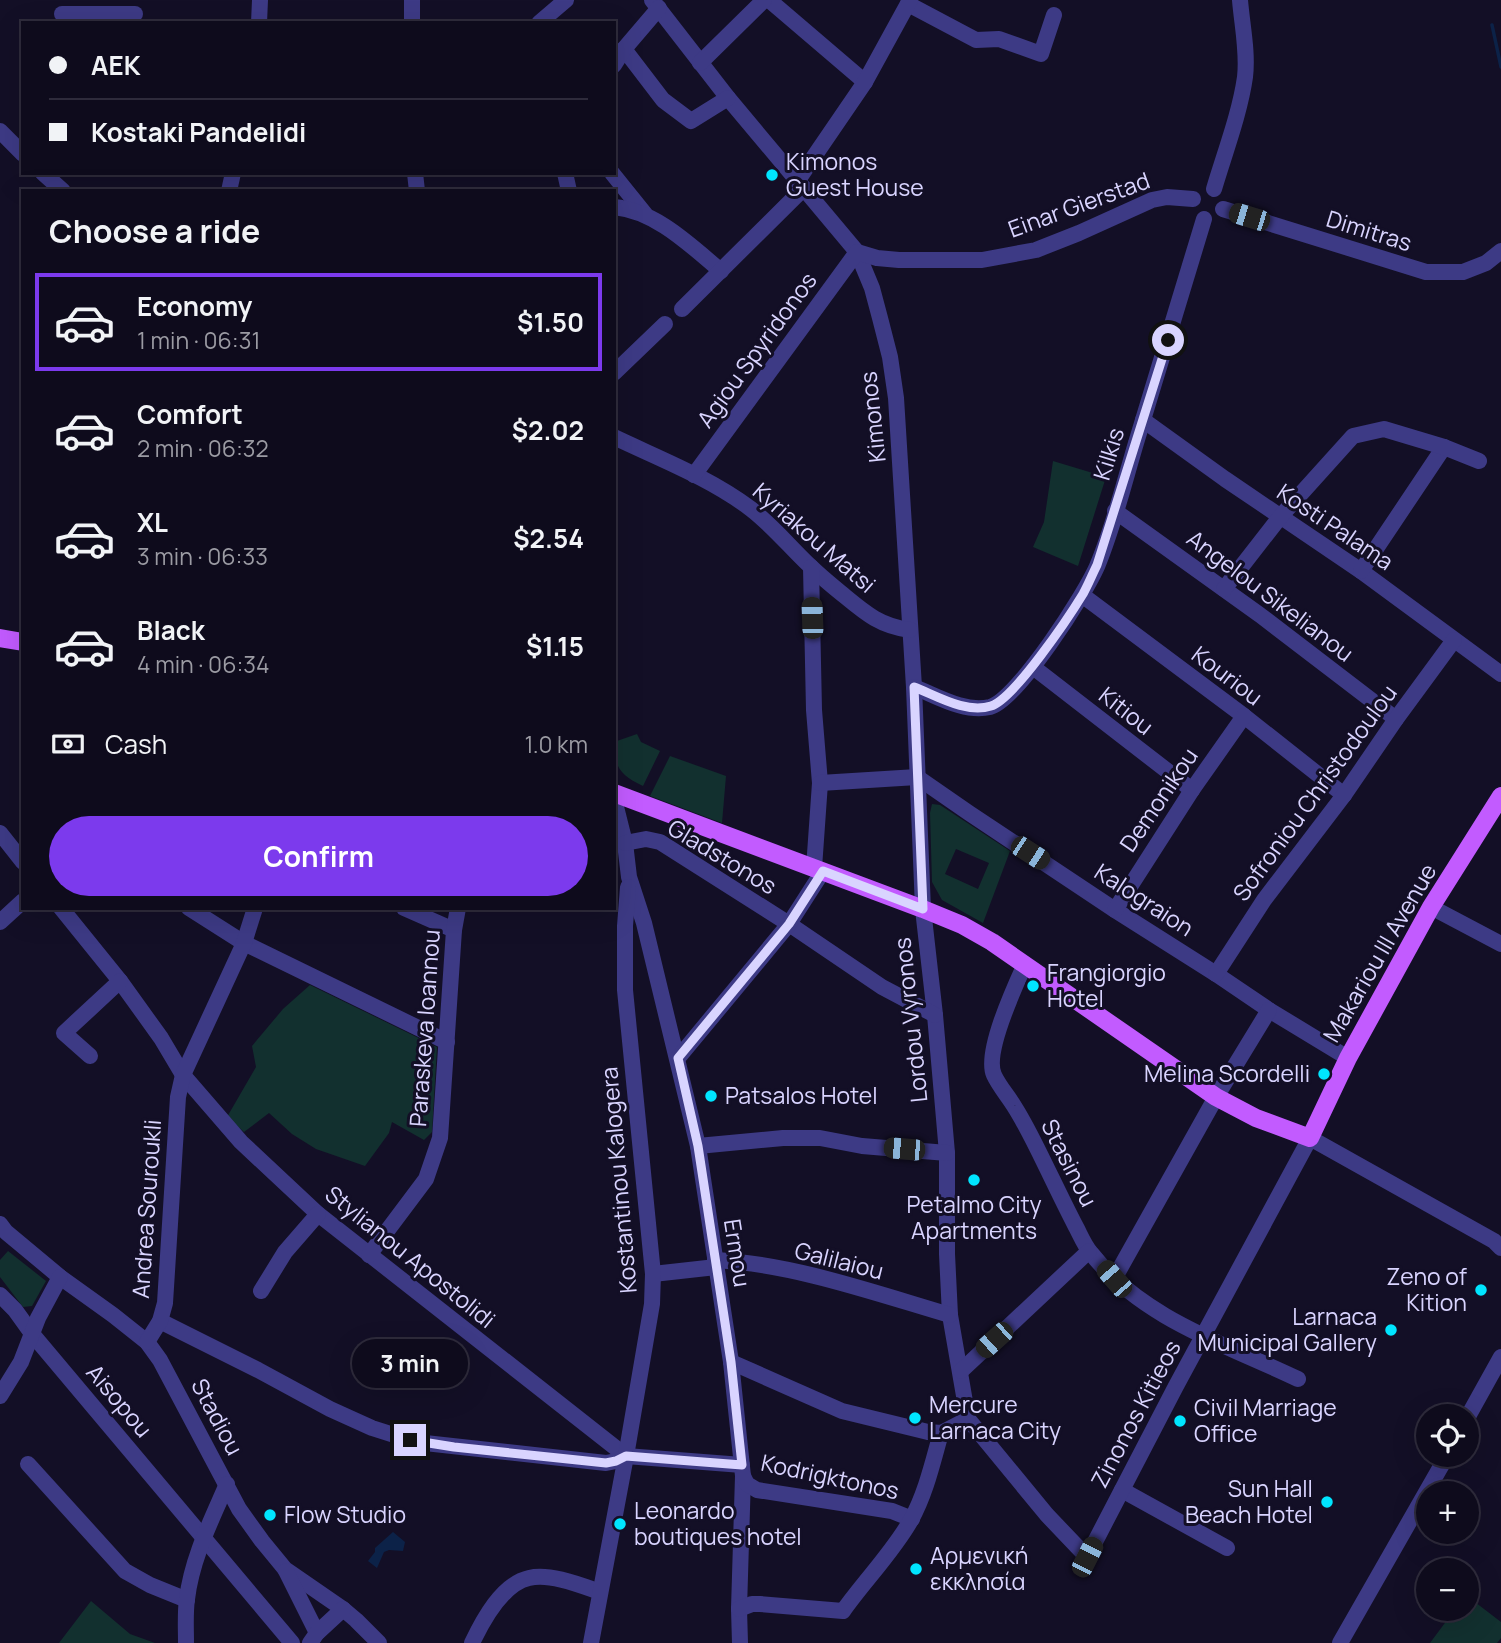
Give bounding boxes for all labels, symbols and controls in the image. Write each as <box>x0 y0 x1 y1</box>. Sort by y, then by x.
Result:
text: AEK <box>91 47 140 83</box>
text: Kostaki Pandelidi <box>91 114 306 150</box>
place label: Kimonos Guest House <box>786 145 924 203</box>
street label: Einar Gierstad <box>1003 164 1154 244</box>
marker: Kimonos Guest House <box>764 167 780 183</box>
car <box>1226 201 1273 233</box>
street label: Dimitras <box>1323 202 1416 258</box>
text: Choose a ride <box>49 209 260 253</box>
street label: Agiou Spyridonos <box>689 265 823 434</box>
text: Economy <box>137 288 252 324</box>
icon: car <box>53 291 116 354</box>
text: $1.50 <box>517 304 584 340</box>
text: 1 min · 06:31 <box>137 324 260 356</box>
route start <box>1152 324 1184 356</box>
street label: Kimonos <box>851 370 893 464</box>
text: Comfort <box>137 396 243 432</box>
icon: car <box>53 399 116 462</box>
text: $2.02 <box>512 412 584 448</box>
street label: Kilkis <box>1085 424 1131 484</box>
text: 2 min · 06:32 <box>137 432 269 464</box>
street label: Kyriakou Matsi <box>746 475 883 600</box>
street label: Kosti Palama <box>1271 475 1400 577</box>
text: XL <box>137 504 168 540</box>
icon: car <box>53 507 116 570</box>
text: $2.54 <box>513 520 584 556</box>
street label: Angelou Sikelianou <box>1181 522 1361 668</box>
text: 3 min · 06:33 <box>137 540 268 572</box>
car <box>801 597 824 639</box>
text: Black <box>137 612 205 648</box>
icon: car <box>53 615 116 678</box>
text: $1.15 <box>526 628 584 664</box>
street label: Kouriou <box>1186 638 1270 712</box>
text: 4 min · 06:34 <box>137 648 270 680</box>
street label: Sofroniou Christodoulou <box>1225 678 1404 907</box>
street label: Kitiou <box>1093 679 1160 742</box>
icon: cash <box>49 725 87 763</box>
text: Cash <box>105 726 167 762</box>
text: 1.0 km <box>525 728 588 760</box>
street label: Demonikou <box>1112 741 1205 858</box>
street label: Gladstonos <box>662 811 783 901</box>
button: Confirm <box>49 816 588 896</box>
car <box>1007 833 1054 873</box>
street label: Kalograion <box>1089 855 1200 943</box>
street label: Makariou III Avenue <box>1315 857 1443 1048</box>
street label: Paraskeva Ioannou <box>401 928 447 1128</box>
street label: Lordou Vyronos <box>885 936 935 1104</box>
place label: Frangiorgio Hotel <box>1047 956 1166 1014</box>
marker: Frangiorgio Hotel <box>1025 978 1041 994</box>
place label: Melina Scordelli <box>1144 1057 1310 1089</box>
street label: Kostantinou Kalogera <box>592 1066 644 1295</box>
marker: Melina Scordelli <box>1316 1066 1332 1082</box>
place label: Patsalos Hotel <box>725 1079 878 1111</box>
marker: Patsalos Hotel <box>703 1088 719 1104</box>
street label: Stasinou <box>1034 1113 1106 1212</box>
street label: Andrea Souroukli <box>124 1118 168 1300</box>
car <box>883 1137 926 1161</box>
marker: Petalmo City Apartments <box>966 1172 982 1188</box>
street label: Stylianou Apostolidi <box>319 1178 502 1335</box>
place label: Petalmo City Apartments <box>906 1188 1042 1246</box>
street label: Ermou <box>717 1217 759 1289</box>
street label: Galilaiou <box>791 1234 887 1287</box>
car <box>1093 1256 1136 1302</box>
place label: Zeno of Kition <box>1386 1260 1467 1318</box>
marker: Zeno of Kition <box>1473 1282 1489 1298</box>
place label: Larnaca Municipal Gallery <box>1197 1300 1377 1358</box>
car <box>972 1318 1017 1362</box>
marker: Larnaca Municipal Gallery <box>1383 1322 1399 1338</box>
street label: Zinonos Kitieos <box>1083 1334 1188 1493</box>
callout: 3 min <box>352 1338 468 1388</box>
text: 3 min <box>380 1347 440 1379</box>
street label: Aisopou <box>80 1357 160 1444</box>
street label: Stadiou <box>184 1373 251 1460</box>
place label: Mercure Larnaca City <box>929 1388 1061 1446</box>
place label: Civil Marriage Office <box>1194 1391 1337 1449</box>
map controls <box>1416 1404 1479 1621</box>
button: locate <box>1416 1404 1479 1467</box>
marker: Mercure Larnaca City <box>907 1410 923 1426</box>
marker: Civil Marriage Office <box>1172 1413 1188 1429</box>
route end <box>394 1424 426 1456</box>
street label: Kodrigktonos <box>758 1446 902 1506</box>
place label: Sun Hall Beach Hotel <box>1185 1472 1313 1530</box>
button: + <box>1416 1481 1479 1544</box>
place label: Leonardo boutiques hotel <box>634 1494 802 1552</box>
marker: Sun Hall Beach Hotel <box>1319 1494 1335 1510</box>
place label: Flow Studio <box>284 1498 406 1530</box>
marker: Flow Studio <box>262 1507 278 1523</box>
marker: Leonardo boutiques hotel <box>612 1516 628 1532</box>
car <box>1069 1534 1106 1580</box>
place label: Αρμενική εκκλησία <box>930 1539 1028 1597</box>
button: − <box>1416 1558 1479 1621</box>
marker: Αρμενική εκκλησία <box>908 1561 924 1577</box>

